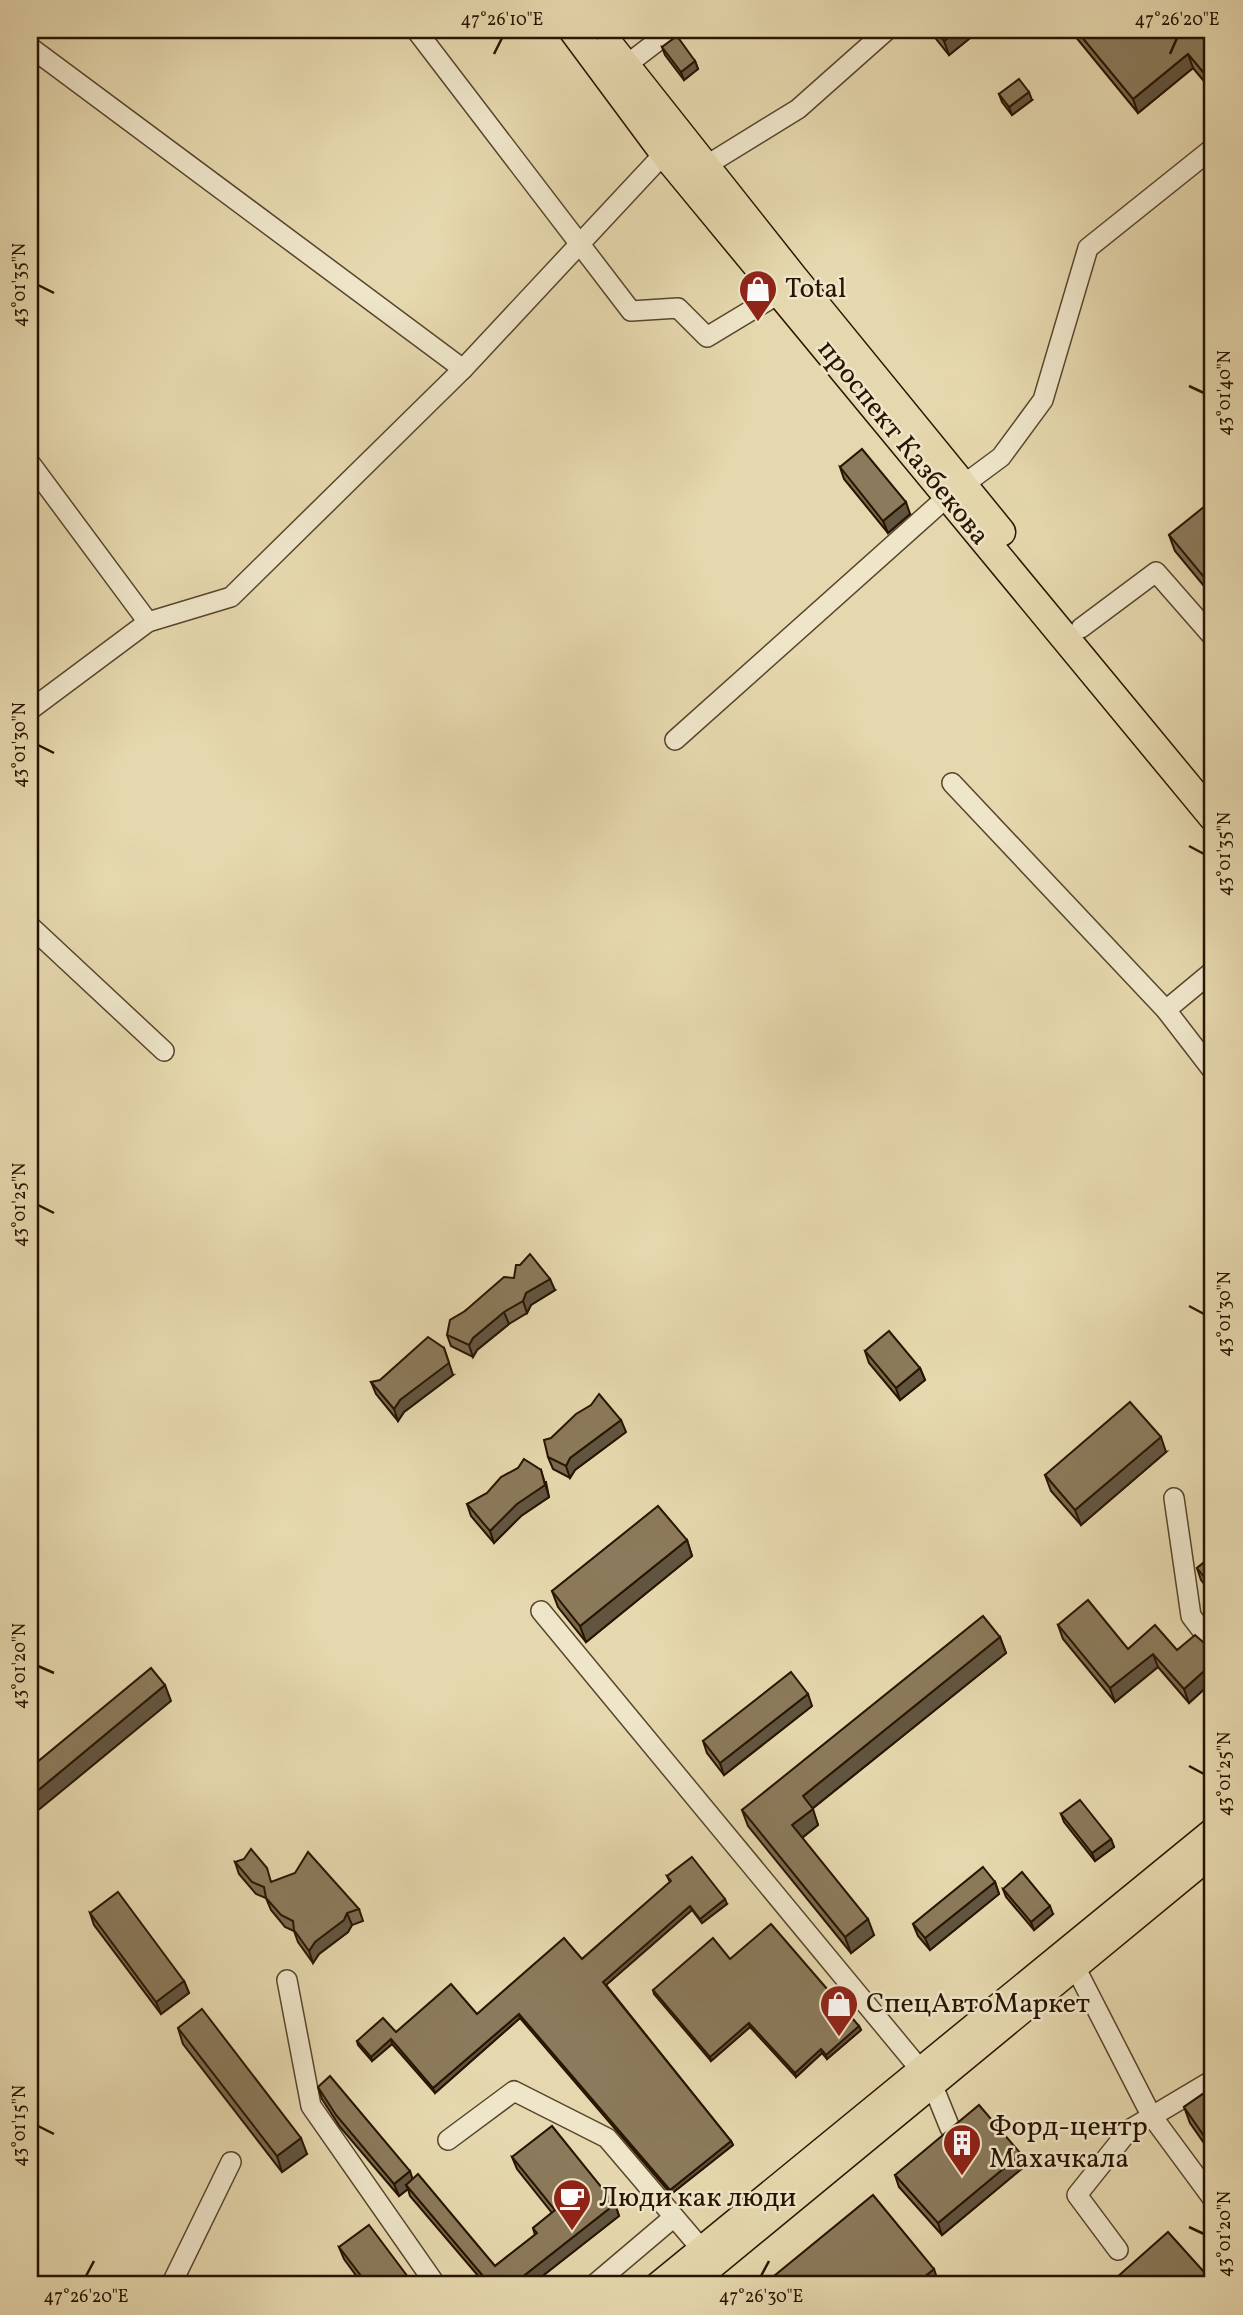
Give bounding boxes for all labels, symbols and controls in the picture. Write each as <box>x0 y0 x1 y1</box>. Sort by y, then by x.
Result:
text: 47°26'10"E <box>461 8 544 33</box>
text: 47°26'20"E <box>1134 8 1220 33</box>
text: 43°01'35"N <box>8 243 33 327</box>
shop icon: Total <box>737 268 779 323</box>
place label: Total <box>785 270 846 309</box>
street label: проспект Казбекова <box>808 332 998 554</box>
text: 43°01'40"N <box>1213 350 1238 436</box>
text: 43°01'30"N <box>8 702 33 788</box>
text: 43°01'35"N <box>1213 812 1238 896</box>
text: 43°01'25"N <box>8 1163 33 1247</box>
text: 43°01'30"N <box>1213 1271 1238 1357</box>
text: 43°01'20"N <box>8 1623 33 1709</box>
text: 43°01'25"N <box>1213 1732 1238 1816</box>
shop icon: СпецАвтоМаркет <box>818 1983 860 2038</box>
place label: СпецАвтоМаркет <box>866 1985 1090 2024</box>
text: 43°01'15"N <box>8 2085 33 2167</box>
place label: Форд-центр Махачкала <box>989 2108 1148 2179</box>
building icon: Форд-центр Махачкала <box>941 2122 983 2177</box>
cafe icon: Люди как люди <box>551 2177 593 2232</box>
place label: Люди как люди <box>599 2179 796 2218</box>
text: 43°01'20"N <box>1213 2191 1238 2277</box>
text: 47°26'20"E <box>43 2285 129 2310</box>
text: 47°26'30"E <box>719 2285 804 2310</box>

